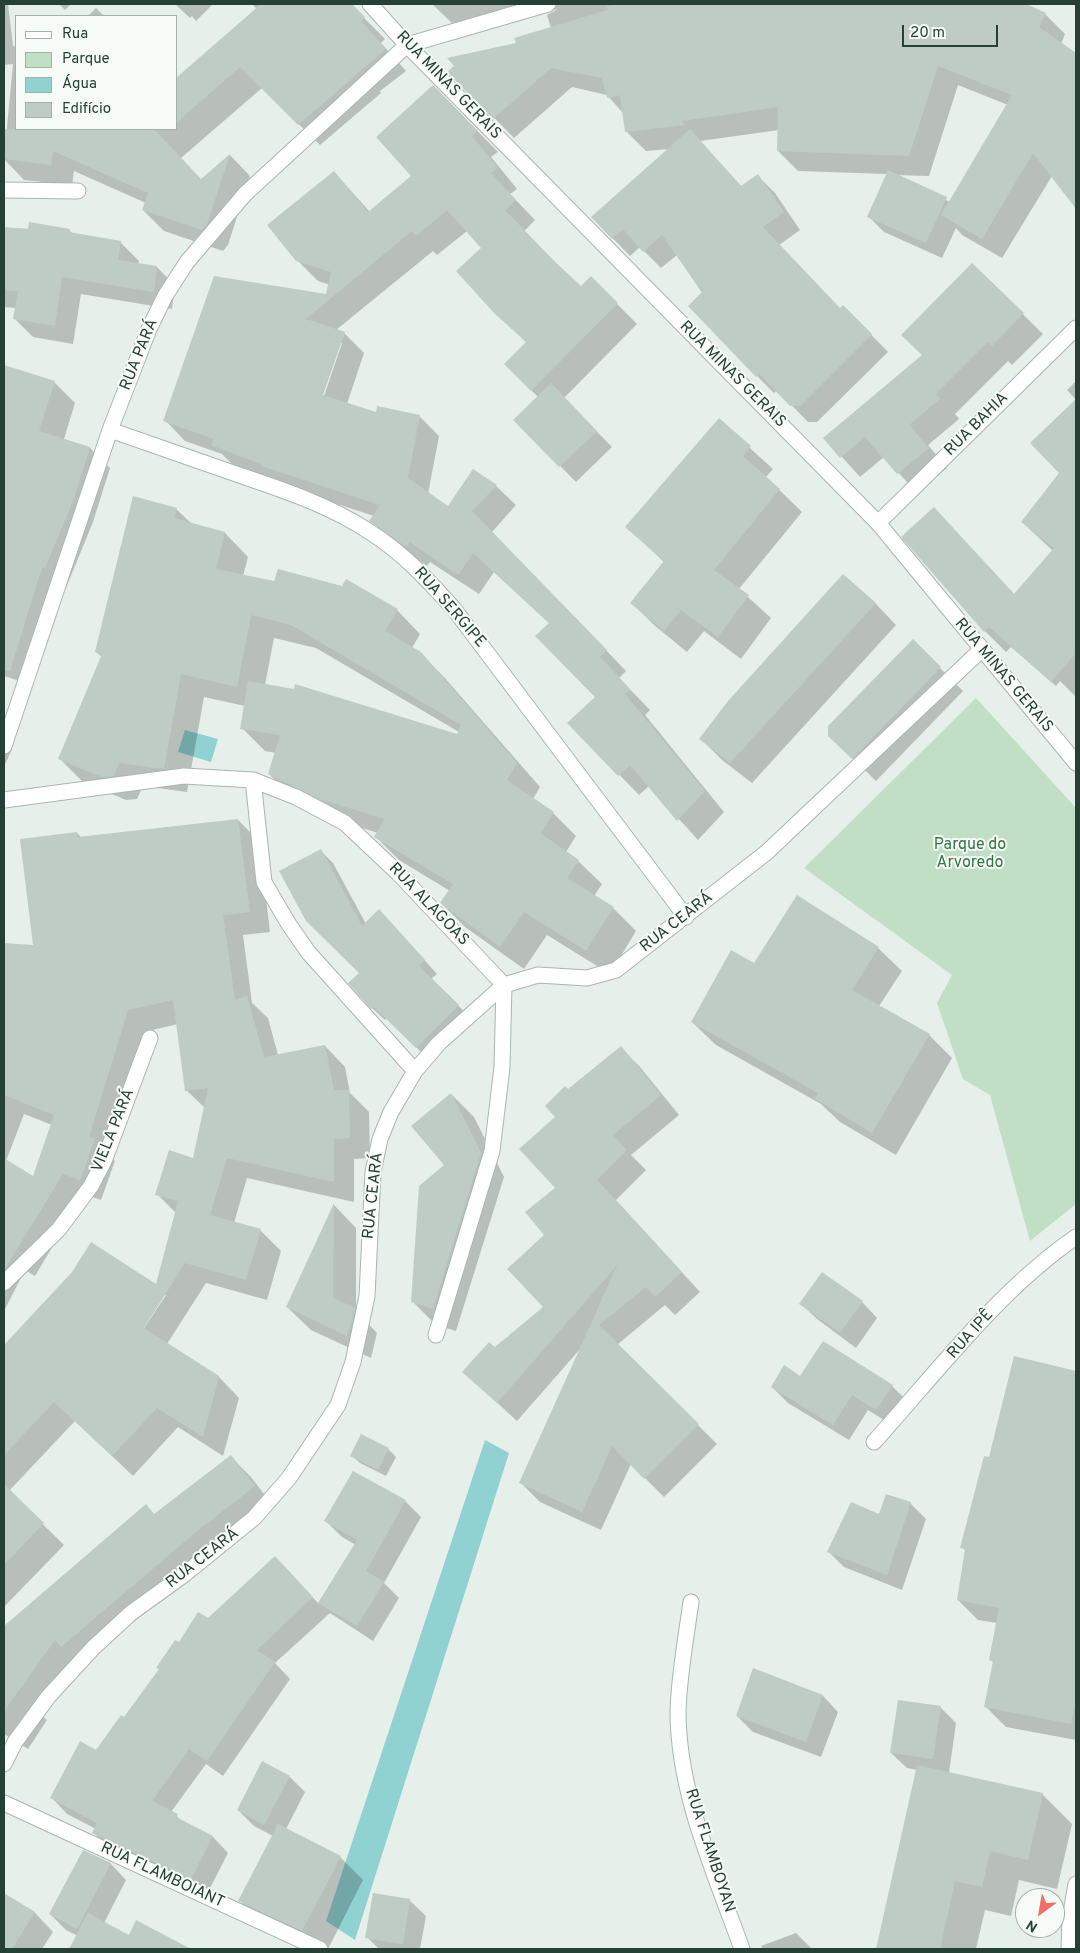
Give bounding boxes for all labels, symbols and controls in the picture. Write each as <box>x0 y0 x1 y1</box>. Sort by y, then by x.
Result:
legend <box>15 15 178 130</box>
scale bar <box>905 15 1001 47</box>
text: 20 m <box>910 24 945 43</box>
text: Rua <box>62 25 88 44</box>
street label: RUA MINAS GERAIS <box>391 28 505 144</box>
text: Parque <box>62 50 110 69</box>
text: Água <box>62 75 97 94</box>
text: Edifício <box>62 100 111 119</box>
street label: RUA PARÁ <box>117 316 163 394</box>
street label: RUA MINAS GERAIS <box>675 318 789 432</box>
street label: RUA BAHIA <box>941 389 1013 461</box>
street label: RUA SERGIPE <box>409 564 489 652</box>
street label: RUA MINAS GERAIS <box>950 615 1056 737</box>
park label: Parque do Arvoredo <box>934 836 1006 874</box>
street label: RUA ALAGOAS <box>384 860 472 950</box>
street label: RUA CEARÁ <box>637 889 717 957</box>
street label: VIELA PARÁ <box>89 1086 139 1176</box>
street label: RUA CEARÁ <box>360 1152 388 1240</box>
street label: RUA IPÊ <box>944 1306 998 1364</box>
street label: RUA CEARÁ <box>163 1525 243 1593</box>
street label: RUA FLAMBOYAN <box>680 1787 738 1915</box>
street label: RUA FLAMBOIANT <box>97 1839 227 1913</box>
north arrow <box>1015 1888 1065 1938</box>
text: N <box>1024 1915 1041 1935</box>

